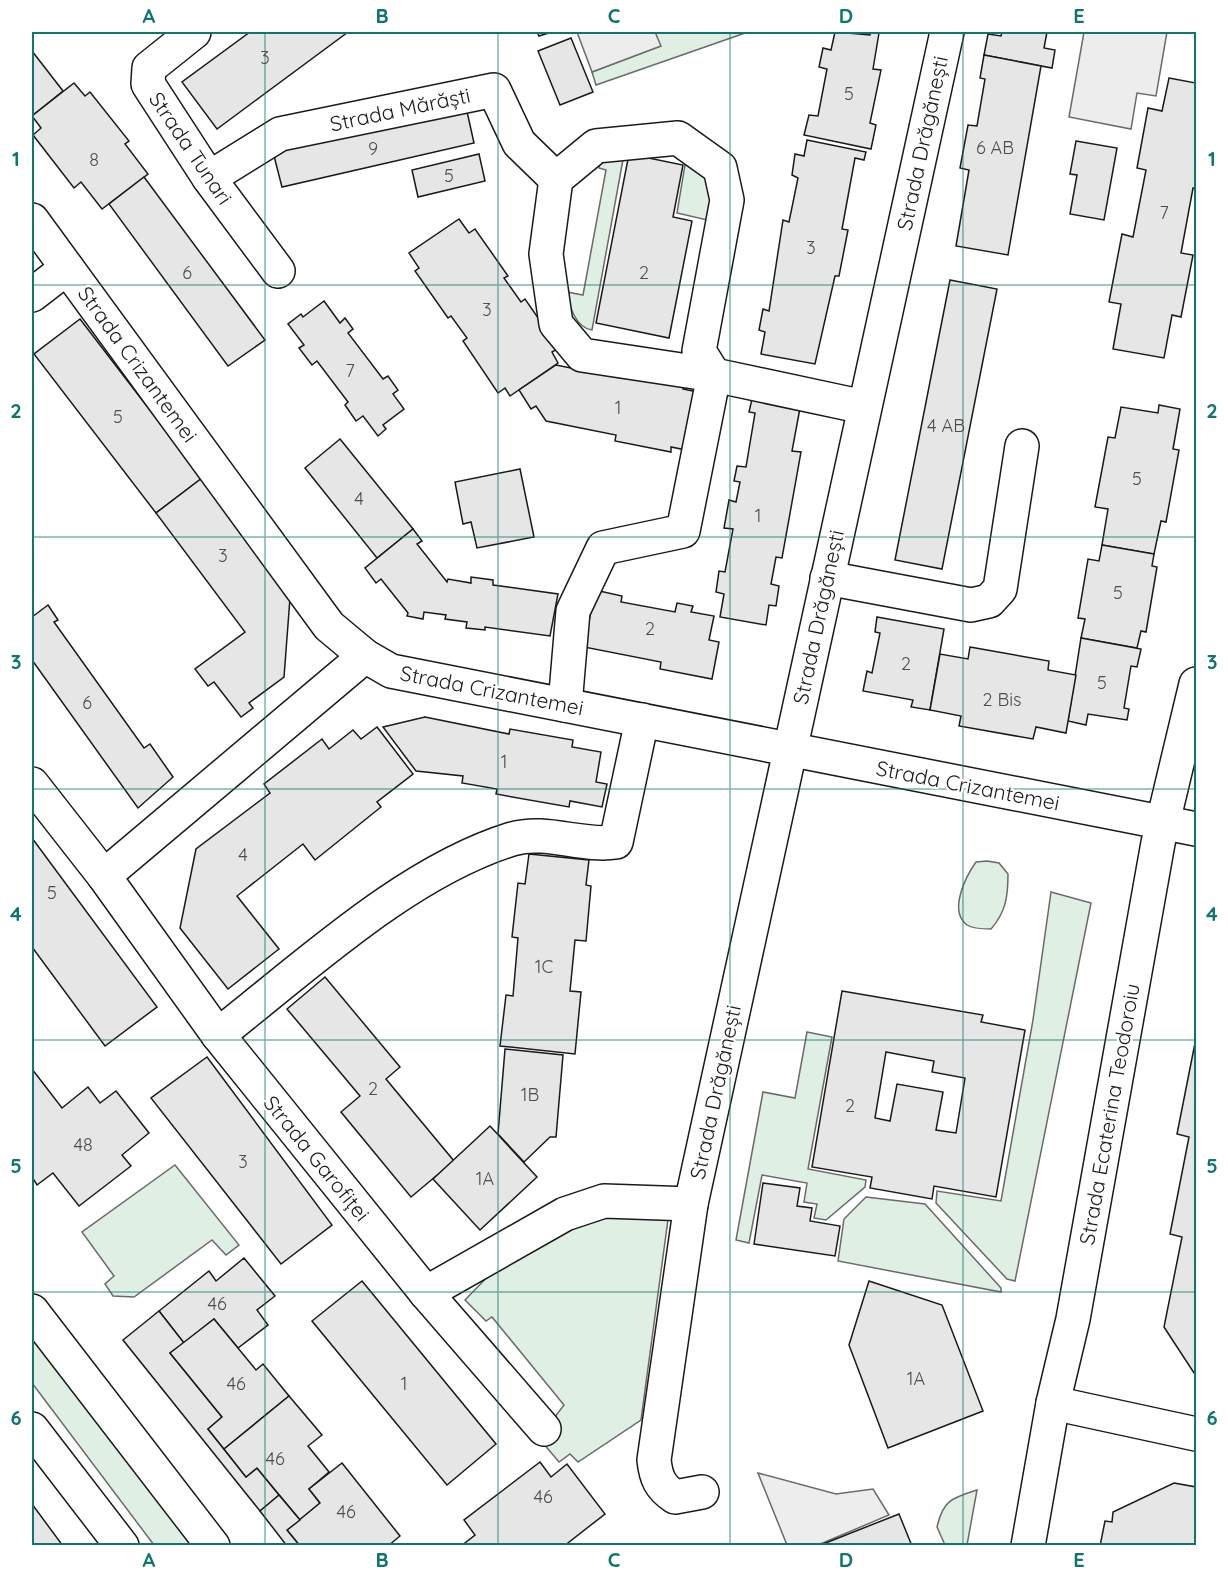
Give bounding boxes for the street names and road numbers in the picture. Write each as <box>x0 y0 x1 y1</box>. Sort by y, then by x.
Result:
street label: Strada Drăgănești <box>891 53 953 233</box>
street label: Strada Mărăști <box>327 81 473 137</box>
street label: Strada Tunari <box>144 87 238 209</box>
street label: Strada Crizantemei <box>73 281 203 447</box>
street label: Strada Drăgănești <box>787 527 849 707</box>
street label: Strada Crizantemei <box>398 659 586 721</box>
street label: Strada Crizantemei <box>874 754 1062 816</box>
street label: Strada Ecaterina Teodoroiu <box>1073 981 1145 1247</box>
street label: Strada Drăgănești <box>684 1002 746 1182</box>
street label: Strada Garofiței <box>258 1090 376 1226</box>

